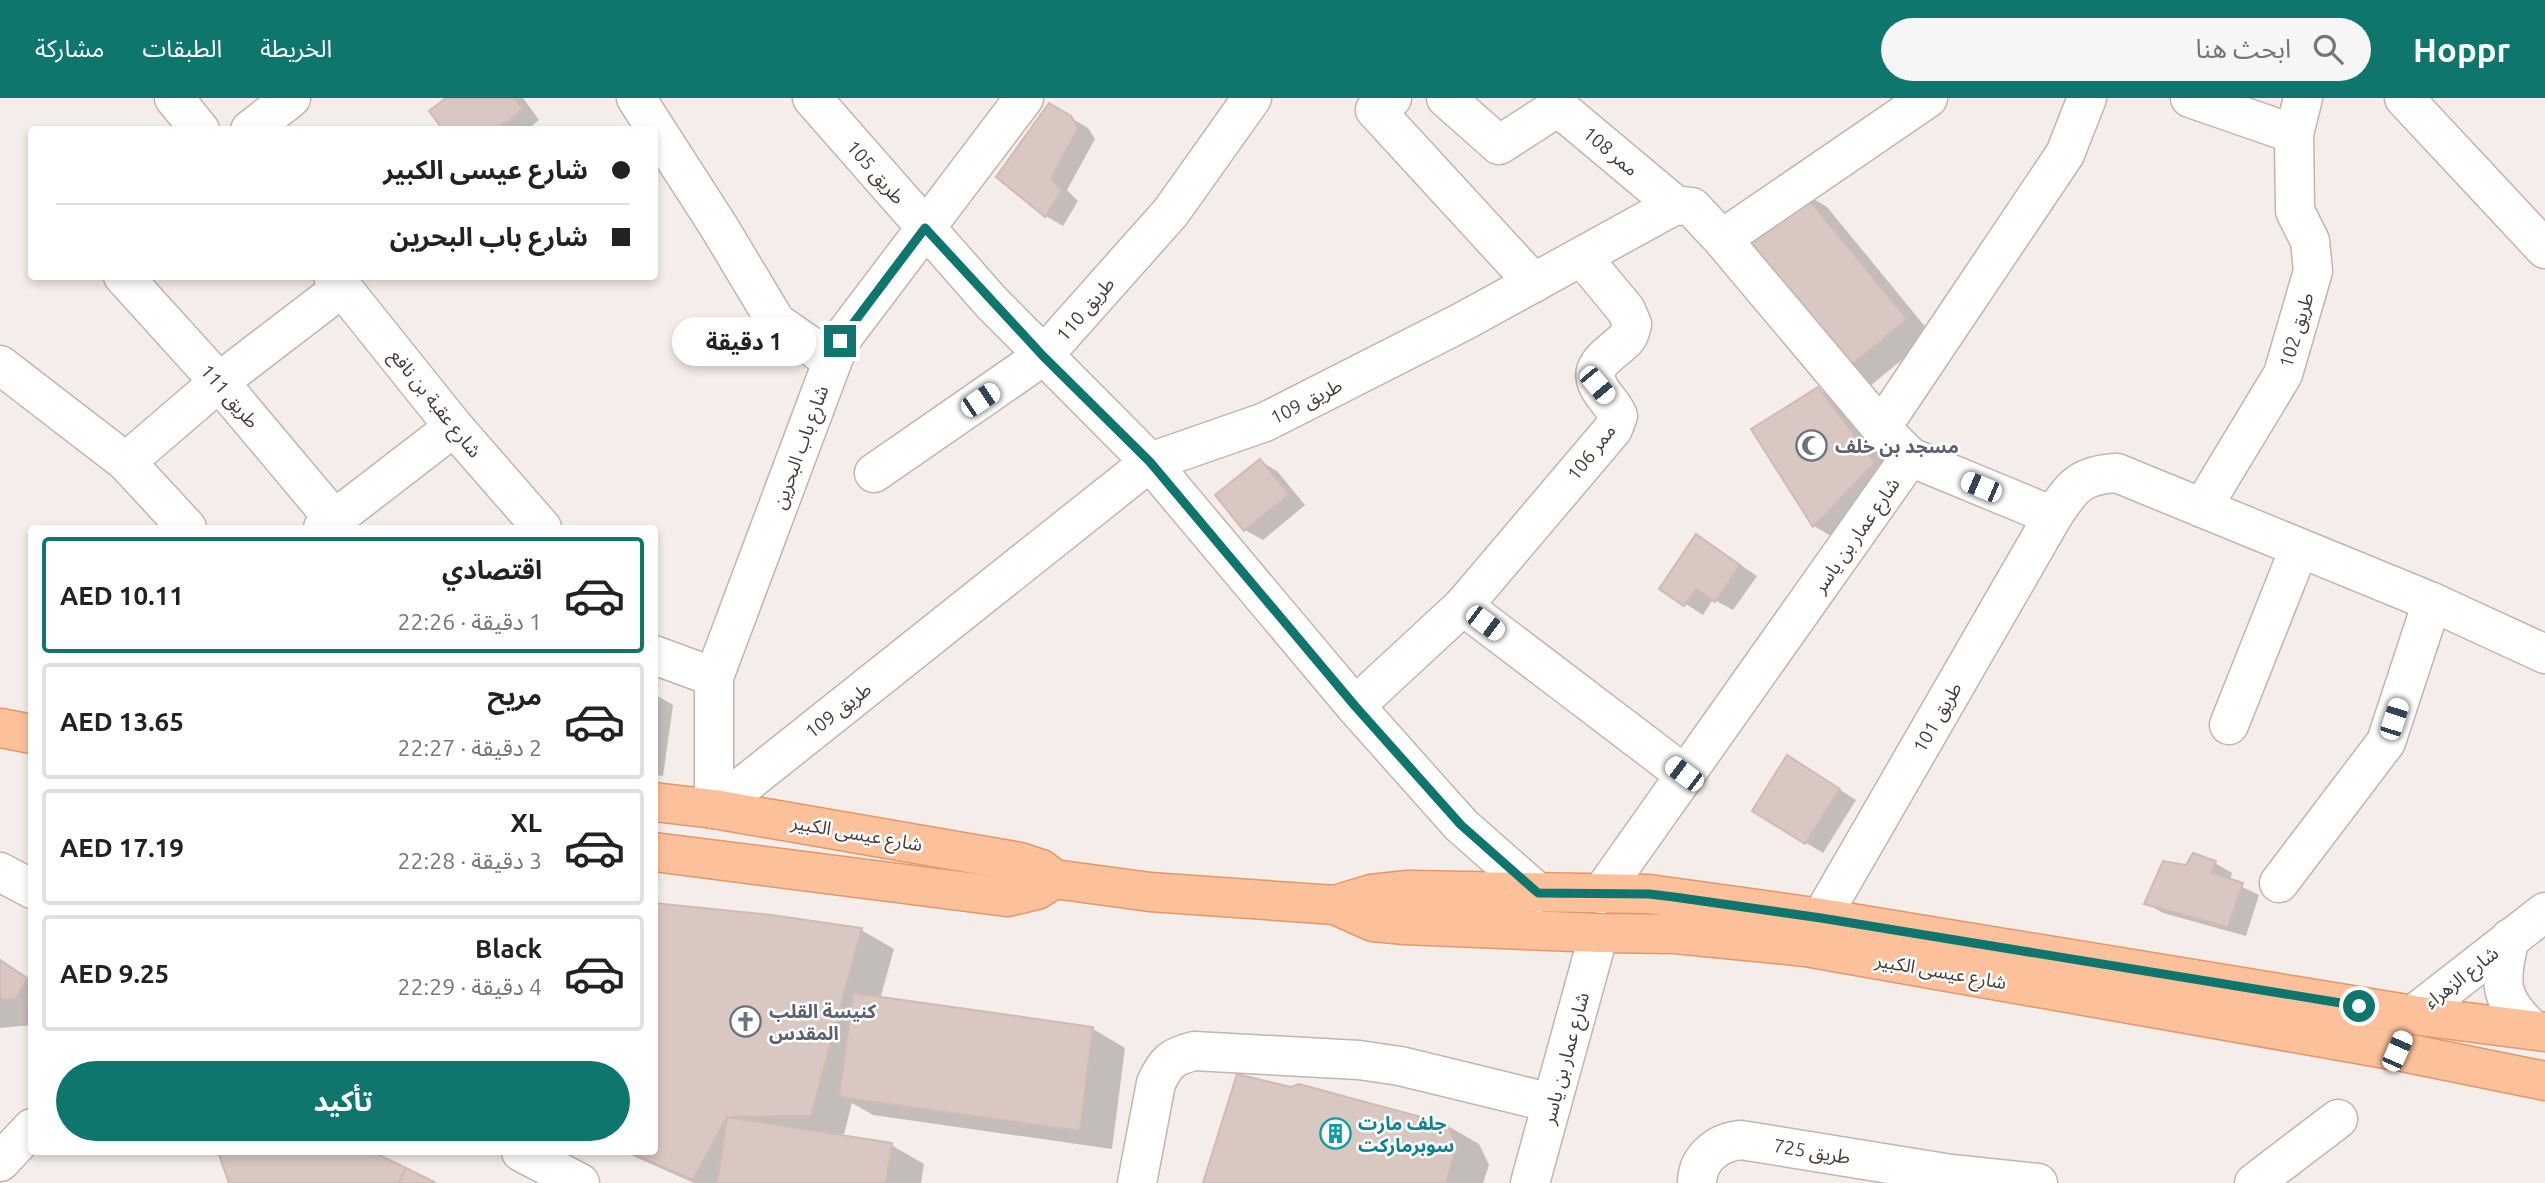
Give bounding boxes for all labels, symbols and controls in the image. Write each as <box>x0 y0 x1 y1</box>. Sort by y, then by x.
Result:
search box <box>1881 18 2371 81</box>
icon: search <box>2309 30 2347 68</box>
text: Hoppr <box>2413 31 2510 68</box>
text: ابحث هنا <box>2196 34 2291 63</box>
text: مشاركة <box>35 35 104 62</box>
text: الطبقات <box>142 35 222 62</box>
text: الخريطة <box>260 35 332 62</box>
street label: ممر 108 <box>1578 122 1643 181</box>
street label: طريق 105 <box>842 136 910 209</box>
text: شارع عيسى الكبير <box>383 155 588 184</box>
text: شارع باب البحرين <box>390 222 588 251</box>
street label: طريق 110 <box>1051 272 1120 346</box>
street label: طريق 102 <box>2274 290 2319 370</box>
callout: 1 دقيقة <box>672 316 816 366</box>
route end <box>824 325 856 357</box>
text: 1 دقيقة <box>706 329 782 354</box>
street label: شارع عقبة بن نافع <box>382 344 486 464</box>
street label: طريق 111 <box>196 360 264 433</box>
car <box>1576 362 1619 408</box>
street label: طريق 109 <box>1267 374 1346 429</box>
car <box>957 380 1004 420</box>
street label: شارع باب البحرين <box>767 382 835 513</box>
street label: ممر 106 <box>1562 420 1620 485</box>
mosque icon: مسجد بن خلف <box>1795 429 1829 463</box>
place label: مسجد بن خلف <box>1835 435 1959 457</box>
car <box>1958 469 2005 505</box>
street label: شارع عمار بن ياسر <box>1807 473 1906 599</box>
text: اقتصادي <box>442 555 542 584</box>
icon: car <box>563 564 626 627</box>
text: AED 10.11 <box>60 581 184 610</box>
car <box>1462 602 1509 644</box>
text: 1 دقيقة · 22:26 <box>398 609 542 634</box>
street label: طريق 109 <box>801 677 876 743</box>
street label: طريق 101 <box>1908 678 1967 756</box>
text: مريح <box>487 681 542 710</box>
icon: car <box>563 690 626 753</box>
car <box>2378 696 2411 742</box>
text: AED 13.65 <box>60 707 184 736</box>
text: 2 دقيقة · 22:27 <box>398 735 542 760</box>
car <box>1661 753 1708 795</box>
text: XL <box>511 808 542 837</box>
street label: شارع عيسى الكبير <box>788 810 924 858</box>
icon: car <box>563 816 626 879</box>
text: AED 17.19 <box>60 833 184 862</box>
text: 3 دقيقة · 22:28 <box>398 848 542 873</box>
text: Black <box>475 934 542 963</box>
street label: شارع الزهراء <box>2420 941 2504 1015</box>
icon: car <box>563 942 626 1005</box>
street label: شارع عيسى الكبير <box>1872 948 2008 996</box>
text: AED 9.25 <box>60 959 169 988</box>
text: 4 دقيقة · 22:29 <box>398 974 542 999</box>
street label: شارع عمار بن ياسر <box>1537 990 1596 1128</box>
route start <box>2343 990 2375 1022</box>
place label: كنيسة القلب المقدس <box>769 1000 877 1044</box>
church icon: كنيسة القلب المقدس <box>729 1005 763 1039</box>
car <box>2379 1028 2416 1074</box>
button: تأكيد <box>56 1061 630 1141</box>
place label: جلف مارت سوبرماركت <box>1358 1112 1454 1157</box>
building icon: جلف مارت سوبرماركت <box>1318 1117 1352 1151</box>
street label: طريق 725 <box>1772 1134 1852 1169</box>

